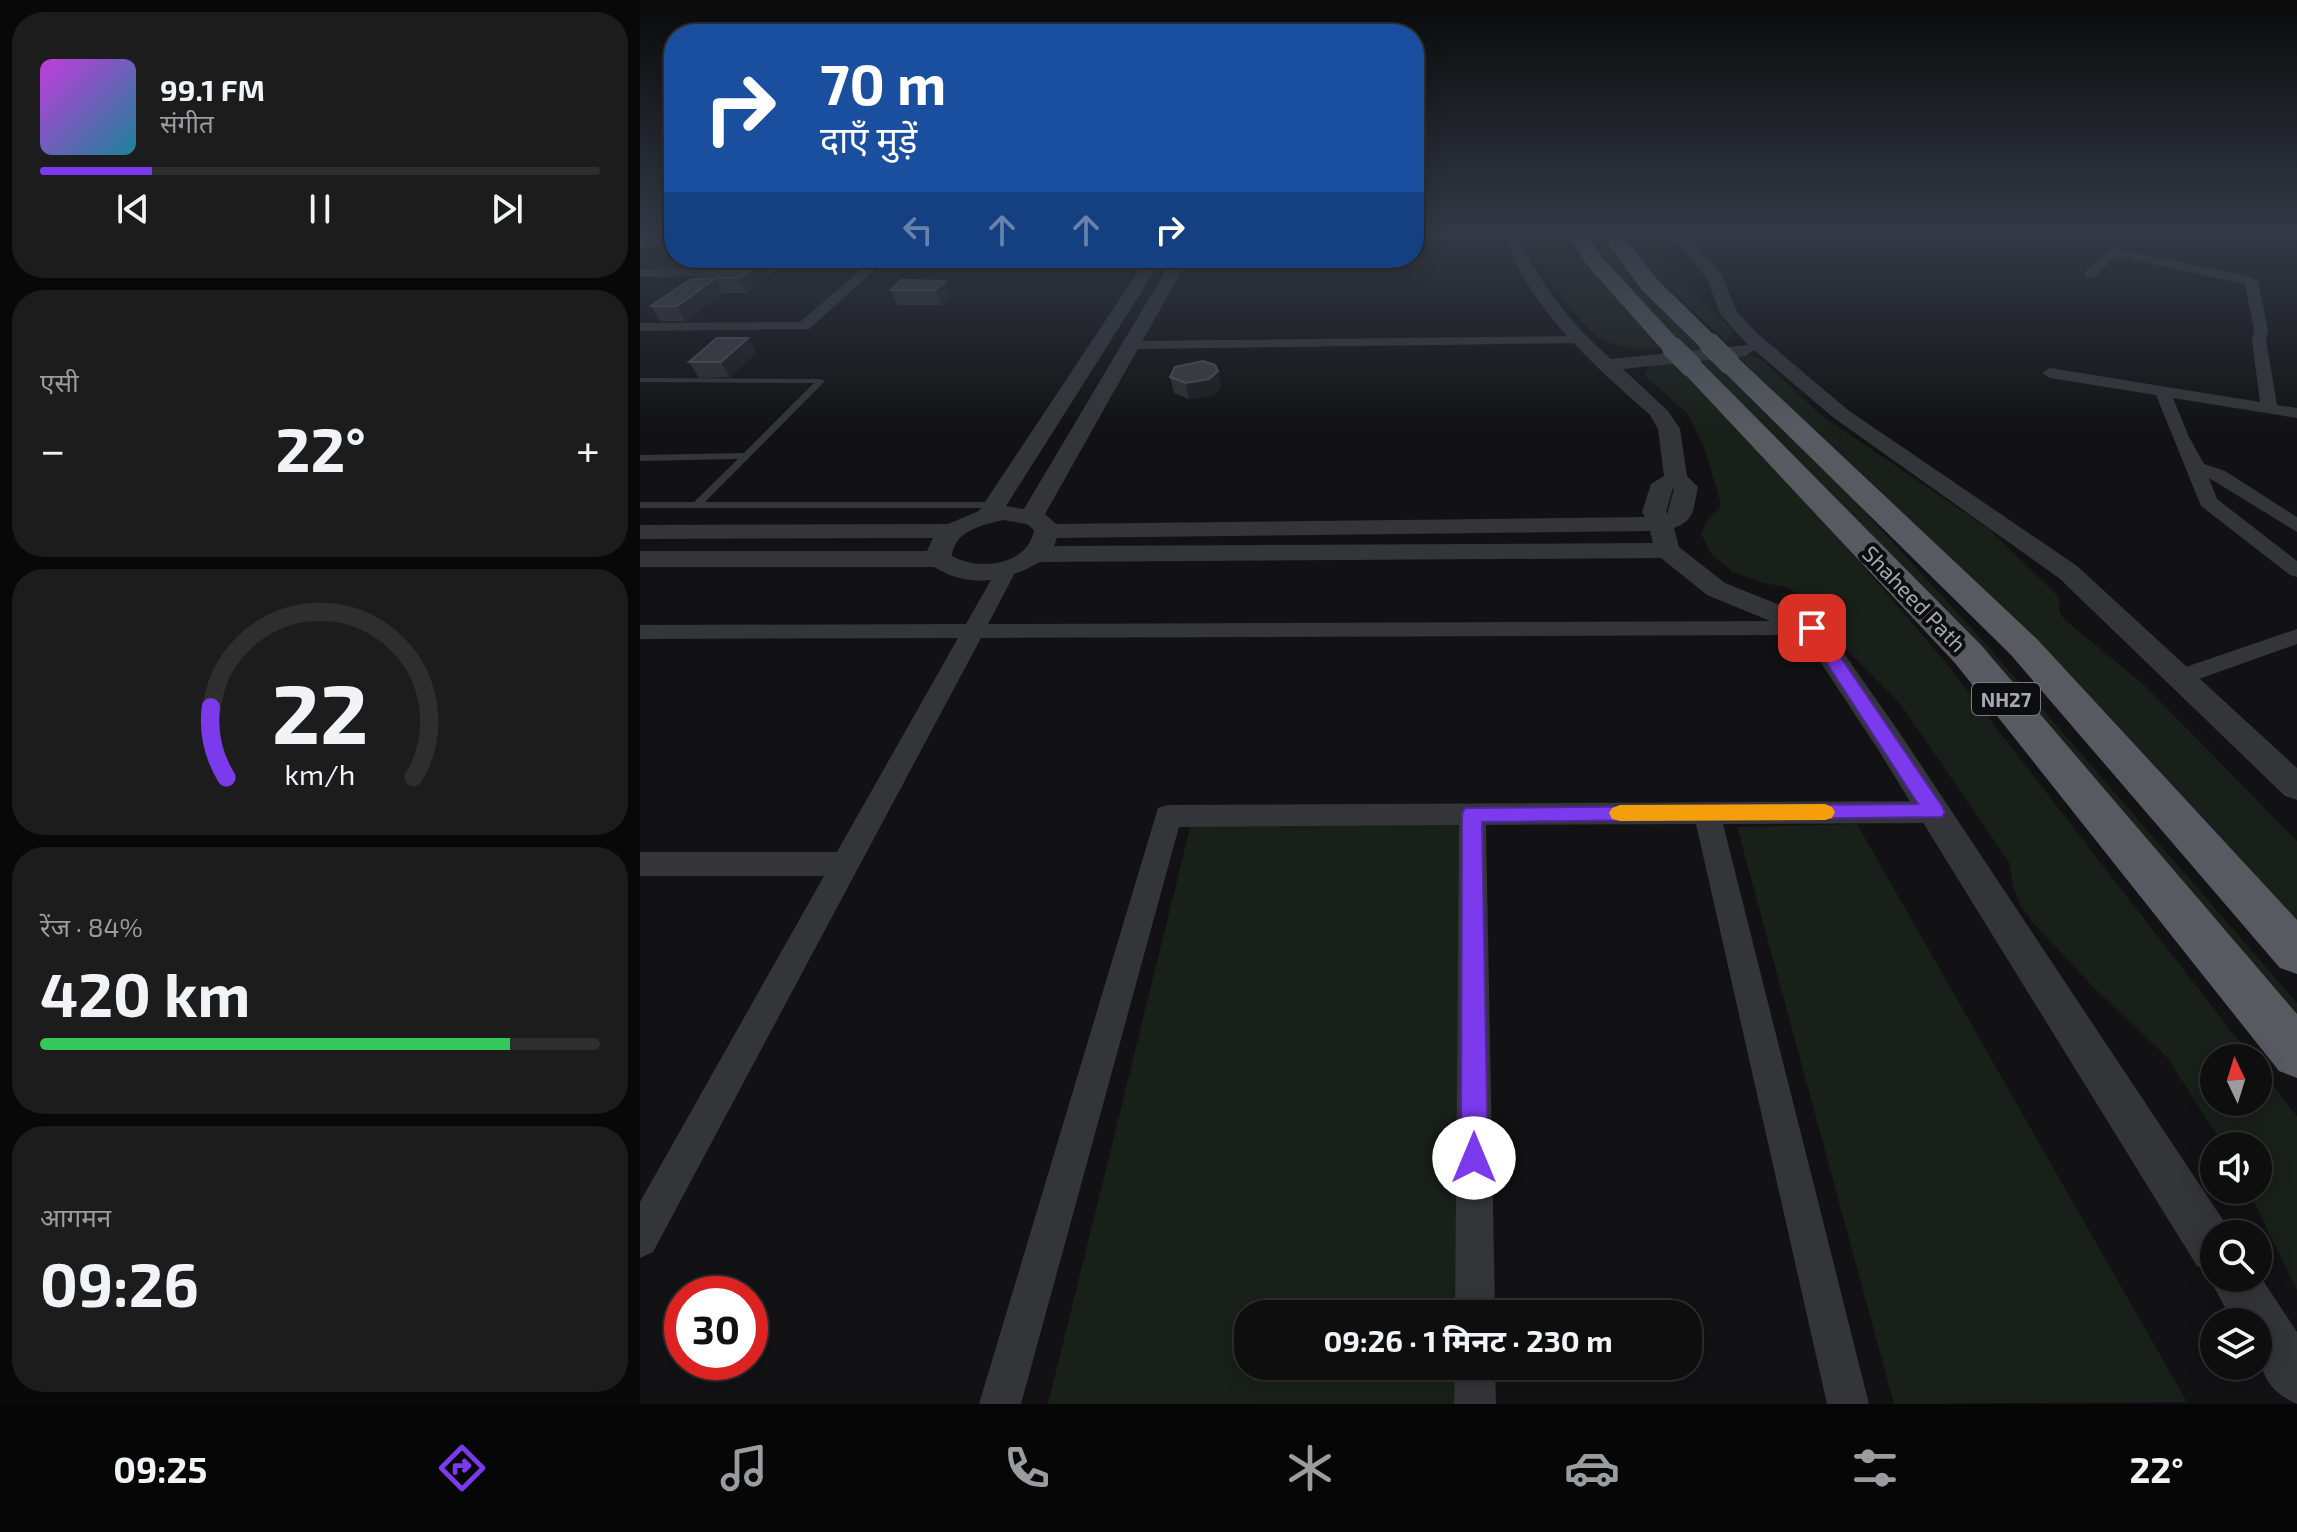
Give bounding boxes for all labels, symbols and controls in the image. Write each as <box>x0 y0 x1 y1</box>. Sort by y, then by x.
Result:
text: 70 m <box>820 49 946 116</box>
icon: right <box>688 56 792 160</box>
text: 99.1 FM <box>160 71 265 107</box>
text: संगीत <box>160 107 214 138</box>
text: दाएँ मुड़ें <box>820 117 917 160</box>
icon: previous <box>111 187 155 231</box>
icon: pause <box>298 187 342 231</box>
icon: next <box>485 187 529 231</box>
icon: left <box>896 208 940 252</box>
icon: ahead <box>980 208 1024 252</box>
icon: ahead <box>1064 208 1108 252</box>
icon: right <box>1148 208 1192 252</box>
text: एसी <box>40 366 79 397</box>
text: 22° <box>276 412 366 484</box>
text: − <box>40 422 66 475</box>
text: + <box>576 422 600 475</box>
street label: Shaheed Path <box>1858 540 1972 656</box>
pin <box>1778 594 1846 662</box>
icon: arrive <box>1790 606 1834 650</box>
text: 22 <box>272 661 368 761</box>
road number: NH27 <box>1972 683 2040 715</box>
text: km/h <box>285 756 355 791</box>
text: रेंज · 84% <box>40 911 143 942</box>
text: 420 km <box>40 957 250 1029</box>
north arrow <box>2200 1044 2272 1116</box>
map controls <box>2200 1044 2272 1380</box>
position arrow <box>1432 1116 1516 1200</box>
button: sound <box>2200 1132 2272 1204</box>
text: आगमन <box>40 1201 111 1232</box>
button: search <box>2200 1220 2272 1292</box>
text: 09:26 <box>40 1247 199 1319</box>
speed limit sign: 30 <box>664 1276 768 1380</box>
button: layers <box>2200 1308 2272 1380</box>
text: 09:26 · 1 मिनट · 230 m <box>1323 1322 1613 1358</box>
icon: directions <box>434 1440 490 1496</box>
icon: music <box>716 1440 772 1496</box>
icon: phone <box>999 1440 1055 1496</box>
icon: climate <box>1282 1440 1338 1496</box>
icon: car <box>1564 1440 1620 1496</box>
icon: filters <box>1847 1440 1903 1496</box>
text: 09:25 <box>113 1447 207 1490</box>
text: 22° <box>2129 1447 2184 1490</box>

